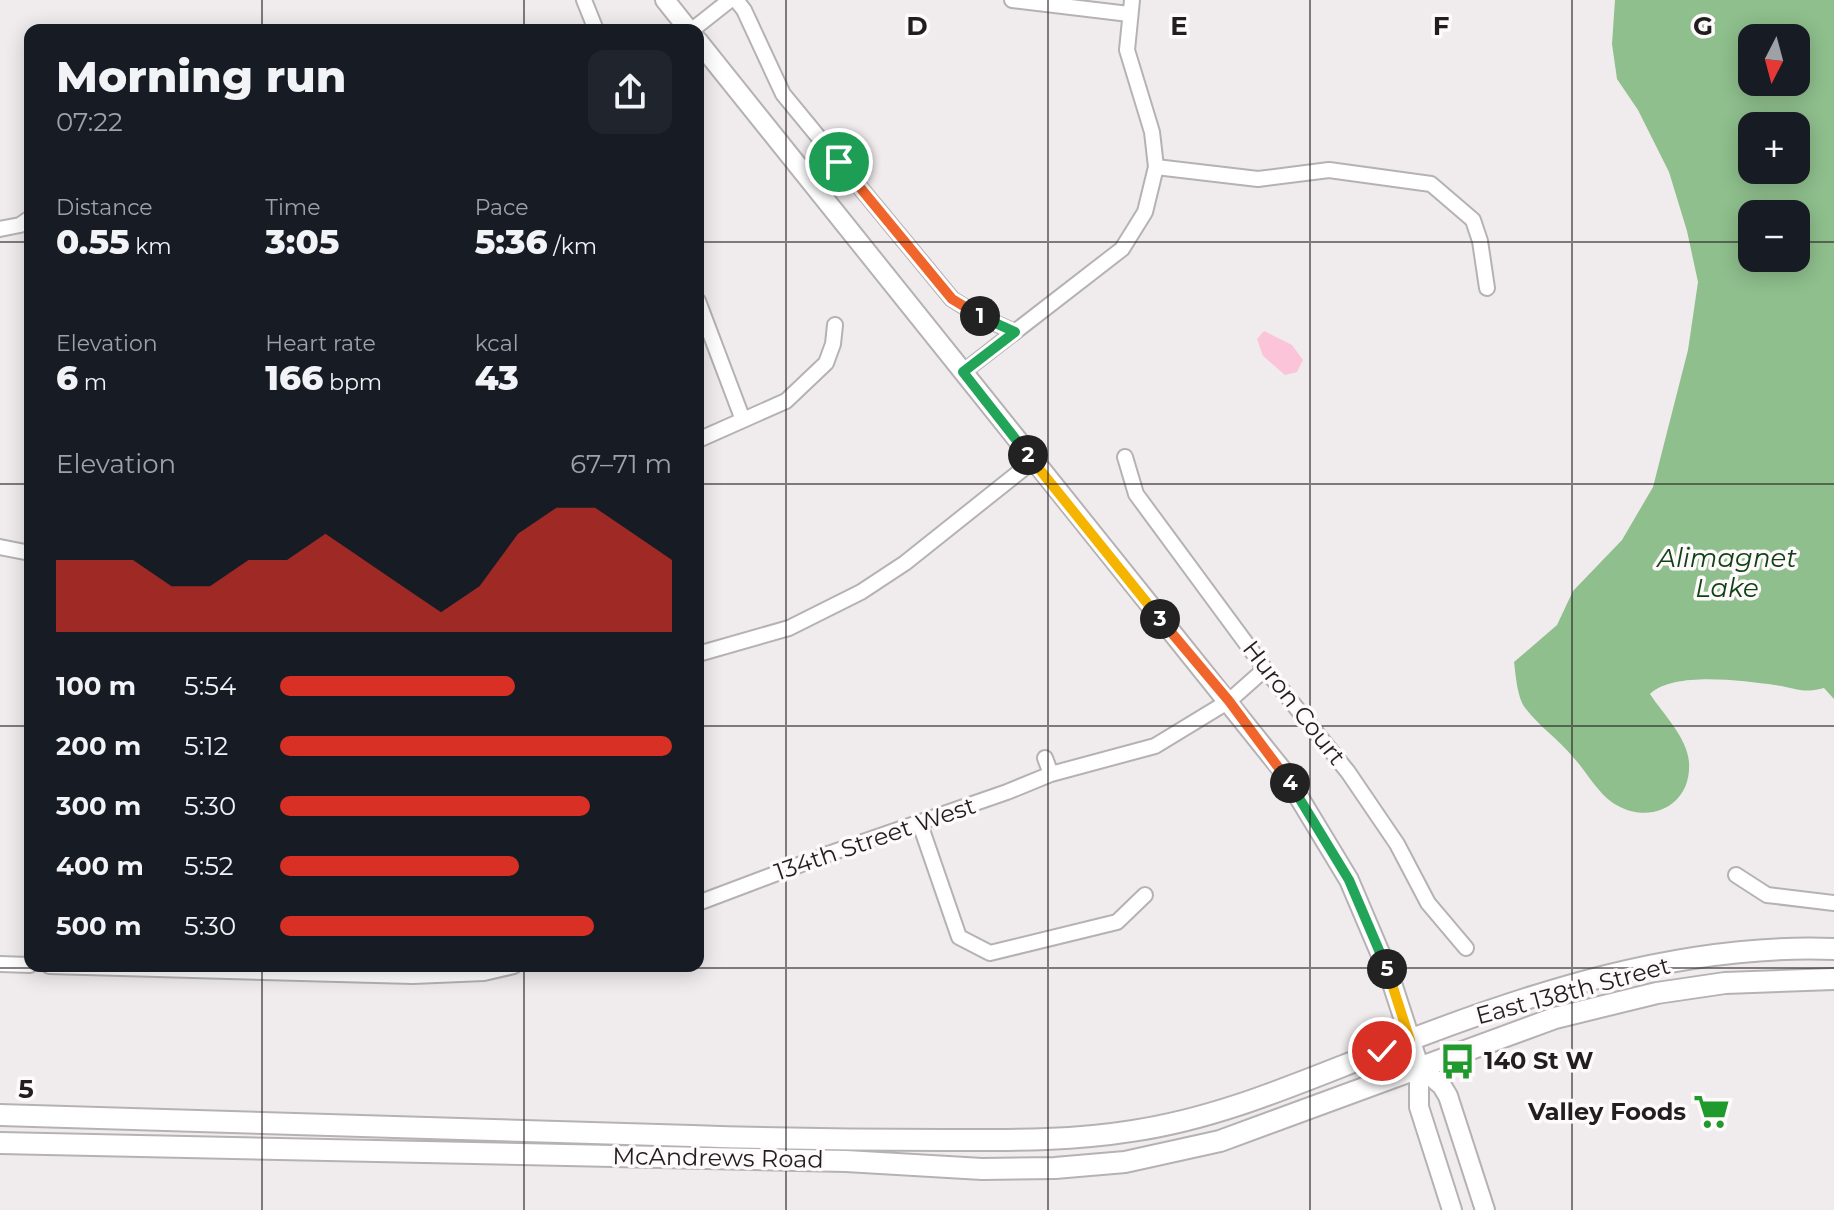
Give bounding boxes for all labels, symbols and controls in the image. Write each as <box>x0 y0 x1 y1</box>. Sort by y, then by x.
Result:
text: D <box>906 10 928 42</box>
text: E <box>1170 10 1188 42</box>
text: F <box>1433 10 1449 42</box>
text: G <box>1693 10 1713 42</box>
north arrow <box>1738 24 1810 96</box>
map controls <box>1738 24 1810 272</box>
text: Morning run <box>56 49 346 103</box>
button: share <box>588 50 672 134</box>
text: 07:22 <box>56 106 123 138</box>
button: + <box>1738 112 1810 184</box>
pin <box>805 128 873 196</box>
icon: arrive <box>817 140 861 184</box>
text: Distance <box>56 194 153 221</box>
text: Time <box>265 194 321 221</box>
text: Pace <box>475 194 529 221</box>
button: − <box>1738 200 1810 272</box>
text: 0.55 <box>56 221 130 263</box>
text: 3:05 <box>265 221 339 263</box>
text: 5:36 <box>475 221 547 263</box>
text: km <box>130 233 172 260</box>
text: /km <box>547 233 597 260</box>
pin: 1 <box>960 296 1000 336</box>
text: 1 <box>976 302 984 329</box>
text: Elevation <box>56 330 158 357</box>
text: Heart rate <box>265 330 376 357</box>
text: kcal <box>475 330 519 357</box>
text: 6 <box>56 357 78 399</box>
text: 166 <box>265 357 323 399</box>
text: 43 <box>475 357 519 399</box>
text: m <box>78 369 107 396</box>
text: bpm <box>323 369 382 396</box>
pin: 2 <box>1008 435 1048 475</box>
text: 2 <box>1022 441 1034 468</box>
text: Elevation <box>56 448 176 480</box>
text: 67–71 m <box>570 448 672 480</box>
water label: Alimagnet Lake <box>1655 542 1797 604</box>
pin: 3 <box>1140 599 1180 639</box>
text: 3 <box>1153 605 1167 632</box>
street label: Huron Court <box>1237 635 1352 771</box>
text: 100 m <box>56 670 136 702</box>
text: 5:54 <box>184 670 236 702</box>
text: 200 m <box>56 730 141 762</box>
text: 5:12 <box>184 730 228 762</box>
pin: 4 <box>1270 763 1310 803</box>
text: 4 <box>1282 769 1298 796</box>
text: 300 m <box>56 790 141 822</box>
text: 5:30 <box>184 790 236 822</box>
street label: 134th Street West <box>771 790 979 886</box>
text: 400 m <box>56 850 144 882</box>
text: 5:52 <box>184 850 234 882</box>
text: 500 m <box>56 910 141 942</box>
text: 5:30 <box>184 910 236 942</box>
pin: 5 <box>1367 949 1407 989</box>
street label: East 138th Street <box>1472 951 1674 1030</box>
text: 5 <box>1380 955 1394 982</box>
pin <box>1348 1017 1416 1085</box>
icon: check <box>1360 1029 1404 1073</box>
bus stop icon: 140 St W <box>1439 1042 1477 1080</box>
place label: 140 St W <box>1484 1046 1594 1075</box>
text: 5 <box>18 1073 34 1105</box>
supermarket icon: Valley Foods <box>1693 1093 1731 1131</box>
place label: Valley Foods <box>1527 1097 1686 1126</box>
street label: McAndrews Road <box>612 1141 824 1174</box>

